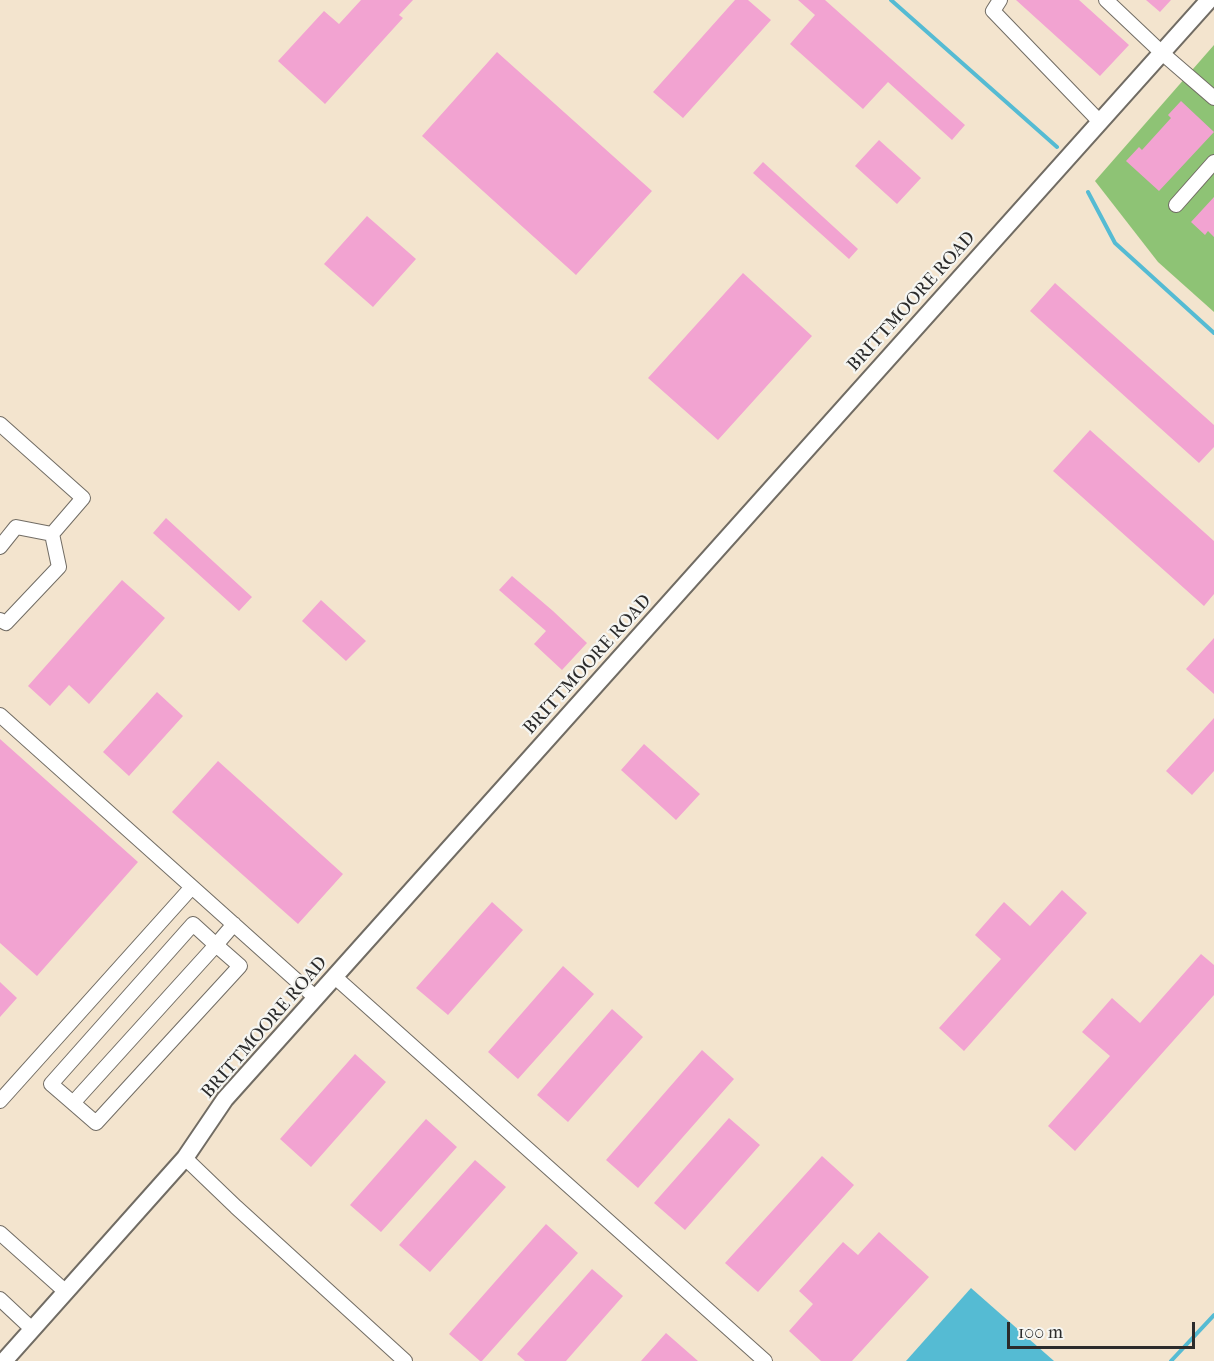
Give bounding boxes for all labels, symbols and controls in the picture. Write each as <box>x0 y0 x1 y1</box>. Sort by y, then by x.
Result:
street label: BRITTMOORE ROAD <box>844 228 980 376</box>
street label: BRITTMOORE ROAD <box>520 591 656 739</box>
street label: BRITTMOORE ROAD <box>198 953 332 1103</box>
scale bar <box>1010 1310 1198 1348</box>
text: 100 m <box>1018 1322 1063 1343</box>

